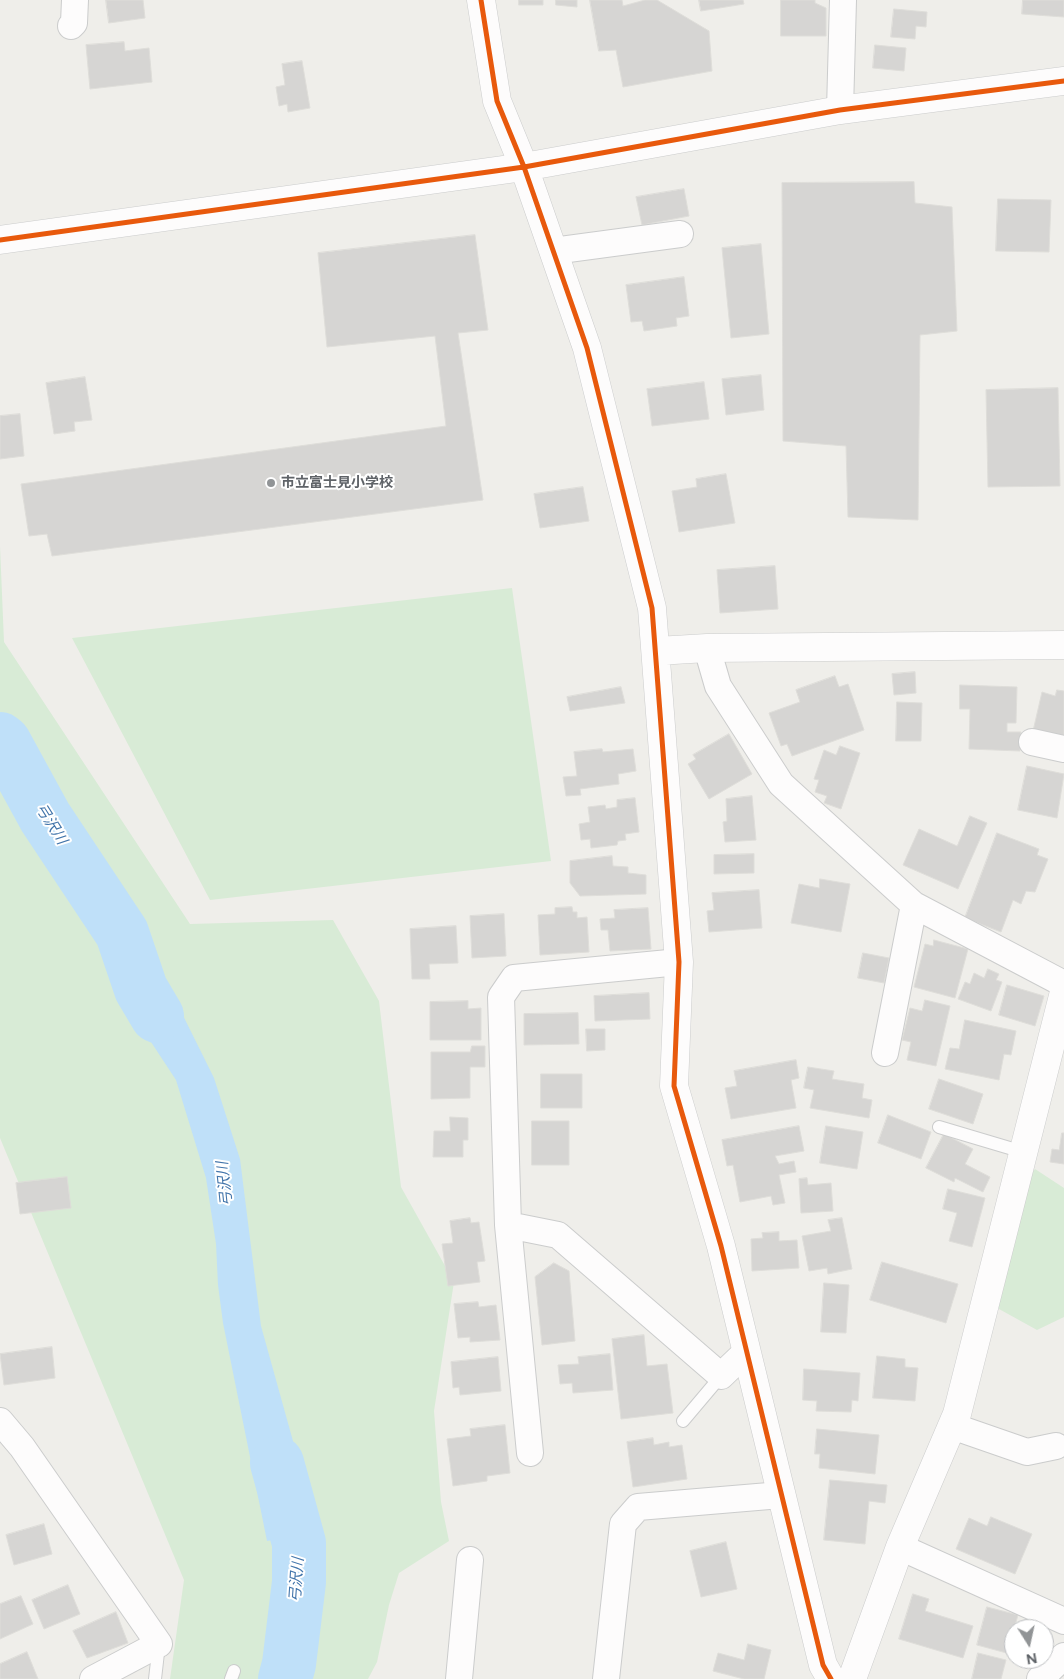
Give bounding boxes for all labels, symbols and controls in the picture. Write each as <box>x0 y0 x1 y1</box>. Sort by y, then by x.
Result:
place label: 市立富士見小学校 <box>281 475 393 491</box>
marker: 市立富士見小学校 <box>265 477 277 489</box>
water label: 弓沢川 <box>31 800 71 848</box>
water label: 弓沢川 <box>214 1161 236 1207</box>
water label: 弓沢川 <box>286 1557 308 1603</box>
north arrow <box>1004 1619 1054 1669</box>
text: N <box>1025 1649 1038 1668</box>

